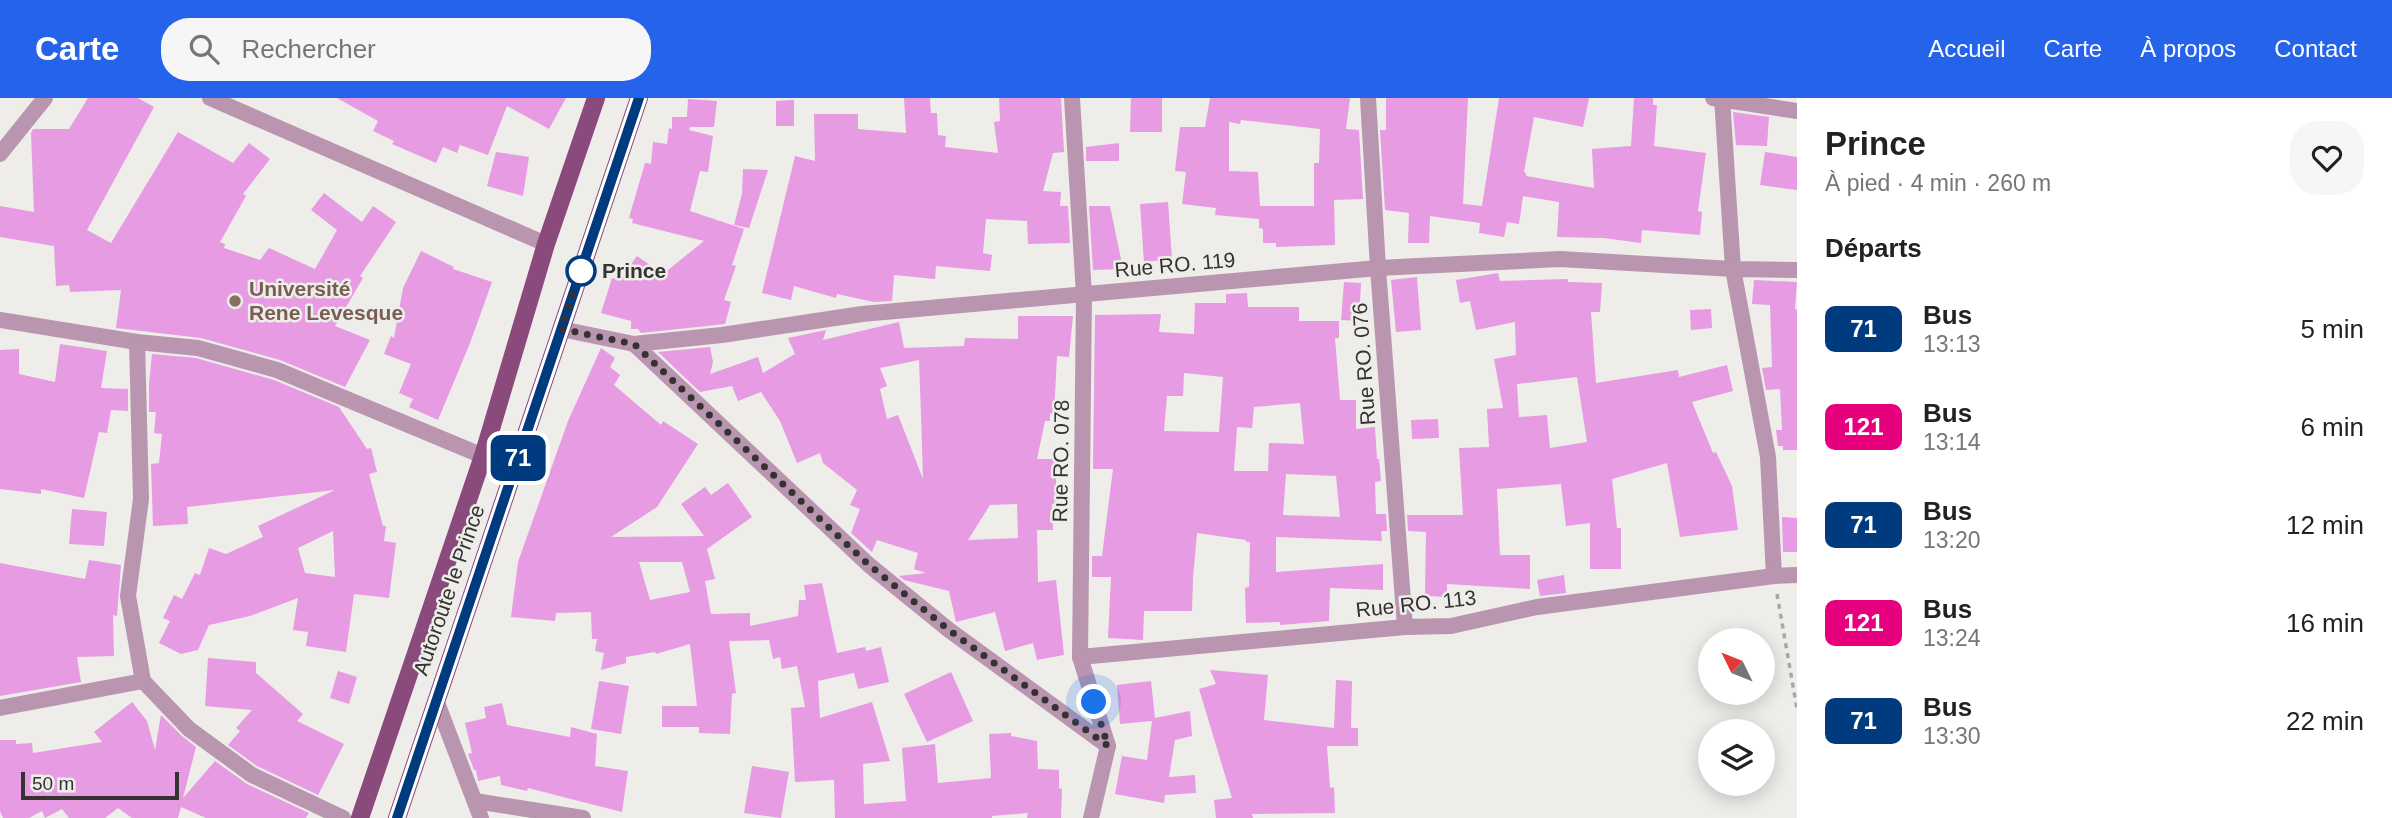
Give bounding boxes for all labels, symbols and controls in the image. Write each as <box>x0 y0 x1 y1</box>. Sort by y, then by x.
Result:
search box <box>161 18 651 81</box>
text: Carte <box>35 30 119 67</box>
icon: search <box>185 30 223 68</box>
text: Rechercher <box>241 34 376 64</box>
text: Accueil <box>1928 35 2006 62</box>
text: Carte <box>2044 35 2102 62</box>
text: À propos <box>2140 35 2236 62</box>
text: Contact <box>2274 35 2357 62</box>
button: heart <box>2290 121 2364 195</box>
text: Prince <box>1825 125 1926 162</box>
text: À pied · 4 min · 260 m <box>1825 170 2051 196</box>
text: Départs <box>1825 233 1922 263</box>
street label: Rue RO. 119 <box>1114 248 1236 281</box>
marker: Prince <box>566 256 596 286</box>
place label: Prince <box>602 259 666 282</box>
place label: Université Rene Levesque <box>249 277 403 324</box>
marker: Université Rene Levesque <box>227 293 243 309</box>
text: Bus <box>1923 300 1972 330</box>
street label: Rue RO. 076 <box>1348 302 1379 426</box>
text: 5 min <box>2300 314 2364 344</box>
text: 71 <box>1850 315 1877 342</box>
text: 13:13 <box>1923 331 1981 357</box>
text: Bus <box>1923 398 1972 428</box>
street label: Rue RO. 078 <box>1048 400 1073 522</box>
text: 6 min <box>2300 412 2364 442</box>
text: 121 <box>1843 413 1884 440</box>
text: 13:14 <box>1923 429 1981 455</box>
line badge: 71 <box>486 435 550 481</box>
text: 71 <box>505 444 531 471</box>
text: Bus <box>1923 496 1972 526</box>
street label: Autoroute le Prince <box>409 502 488 678</box>
text: 12 min <box>2286 510 2364 540</box>
text: 71 <box>1850 511 1877 538</box>
text: 13:20 <box>1923 527 1981 553</box>
street label: Rue RO. 113 <box>1355 586 1477 621</box>
text: Bus <box>1923 594 1972 624</box>
text: 16 min <box>2286 608 2364 638</box>
text: 121 <box>1843 609 1884 636</box>
text: 13:24 <box>1923 625 1981 651</box>
north arrow <box>1698 628 1774 705</box>
map controls <box>1698 628 1775 796</box>
your location <box>1076 684 1111 719</box>
text: Bus <box>1923 692 1972 722</box>
text: 22 min <box>2286 706 2364 736</box>
text: 71 <box>1850 707 1877 734</box>
button: layers <box>1698 719 1775 796</box>
text: 13:30 <box>1923 723 1981 749</box>
scale bar <box>21 769 178 801</box>
text: 50 m <box>32 773 74 794</box>

